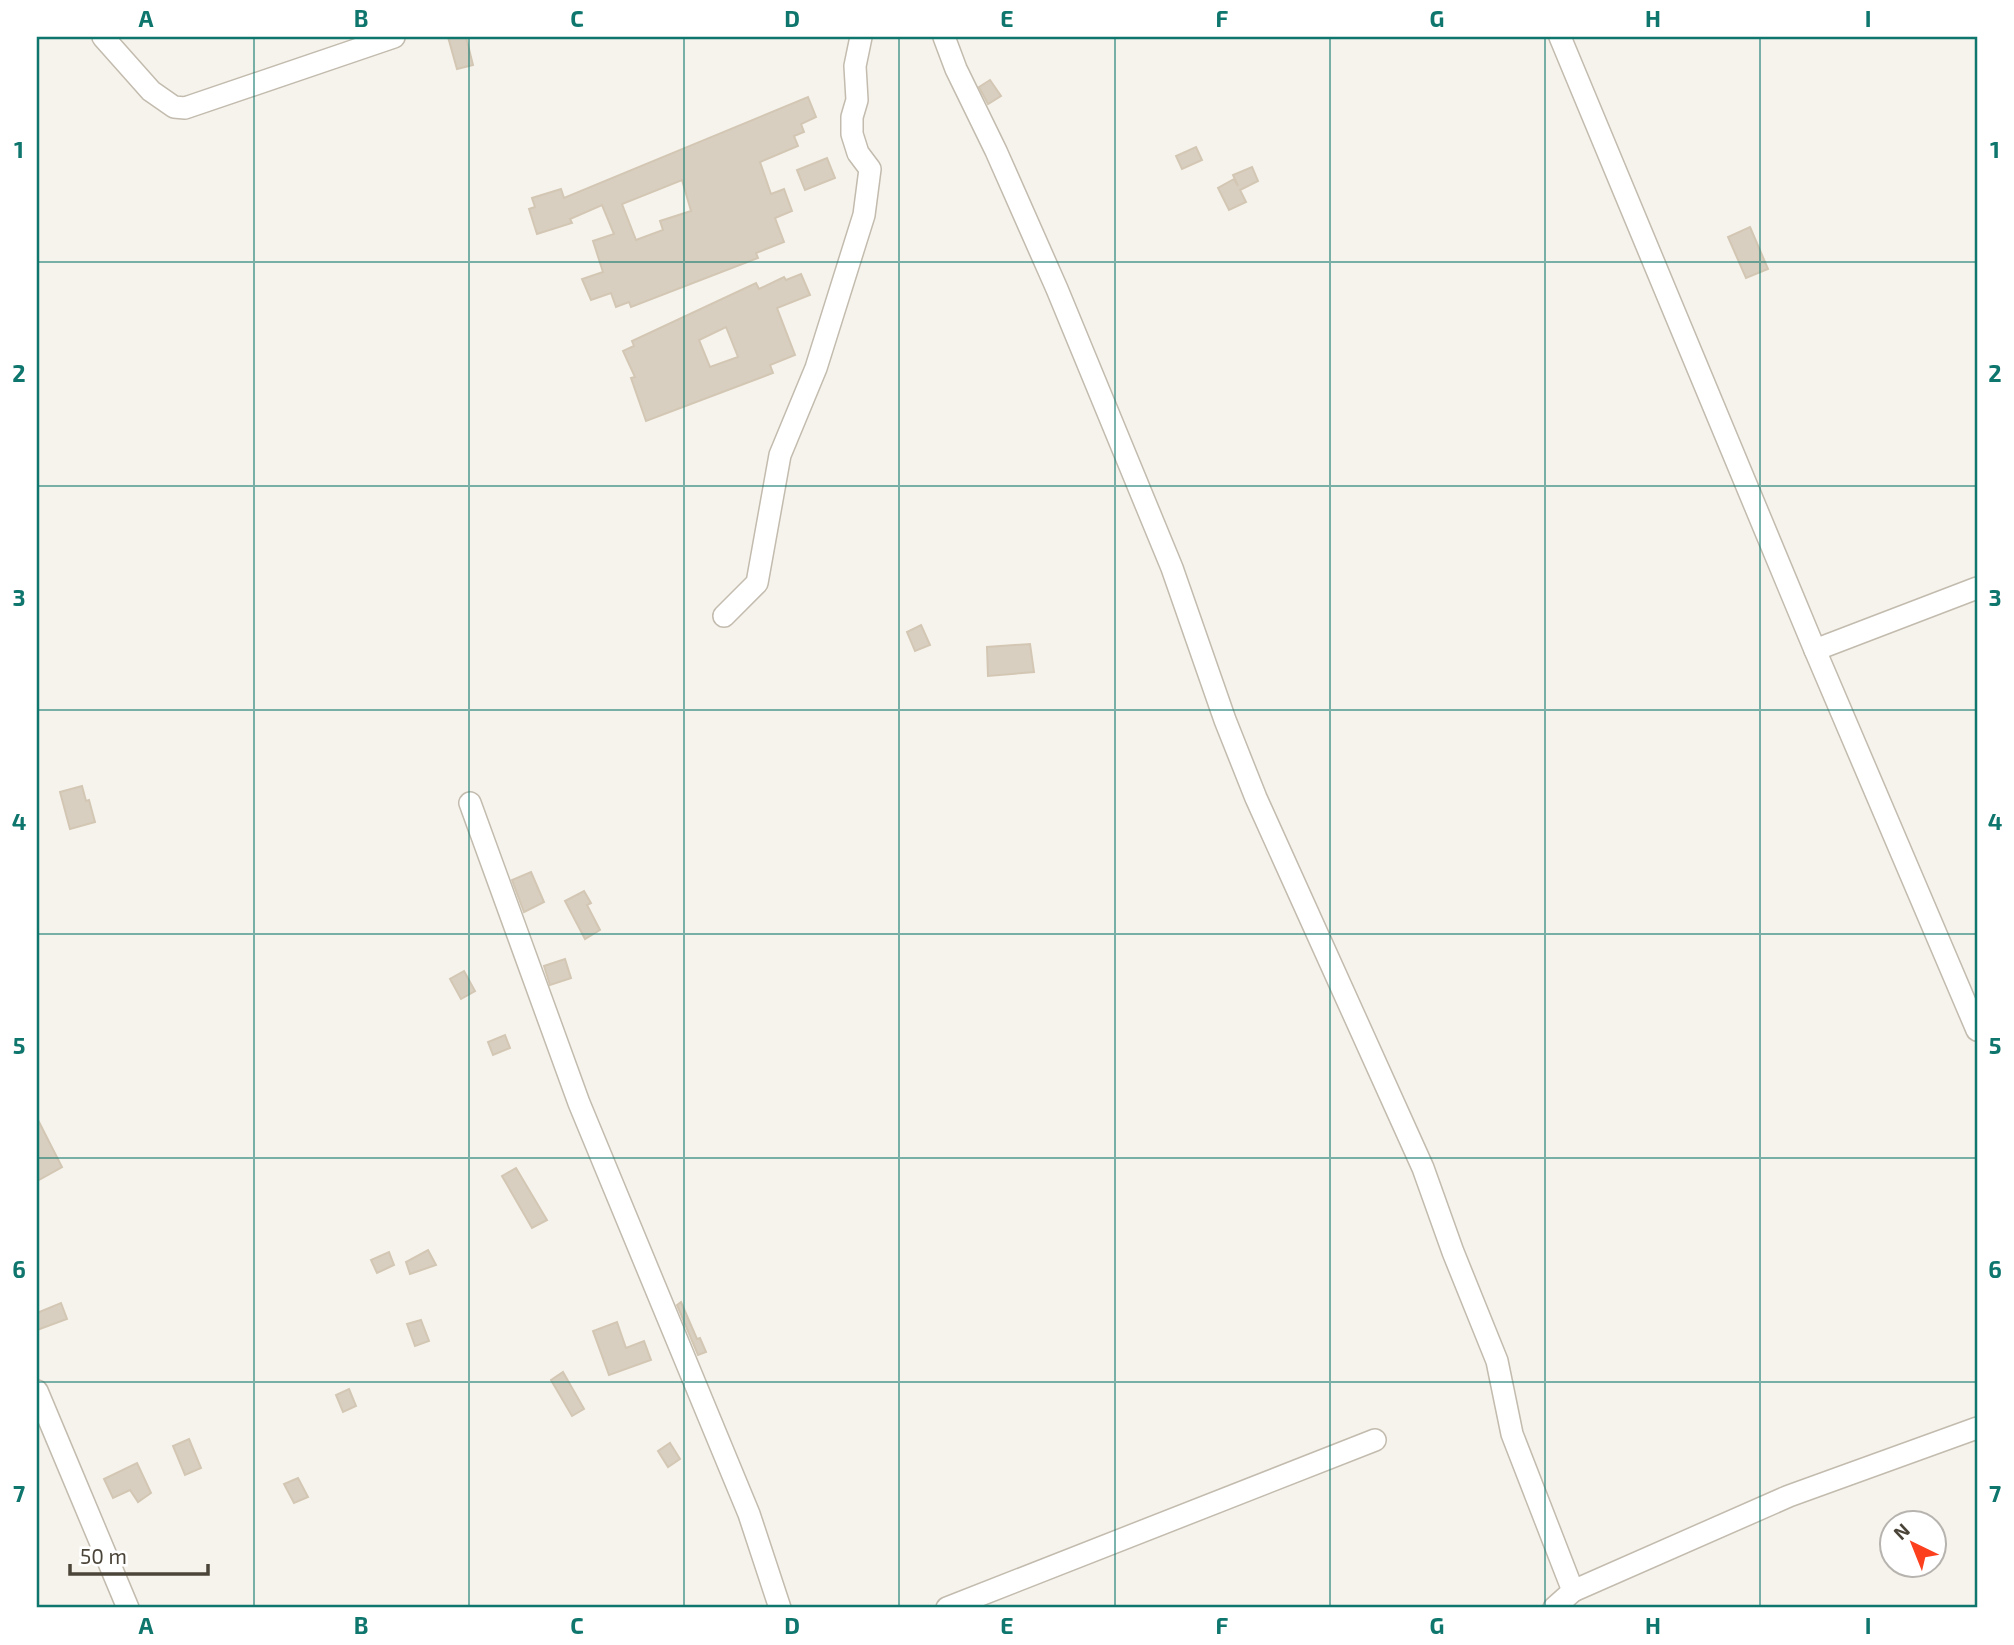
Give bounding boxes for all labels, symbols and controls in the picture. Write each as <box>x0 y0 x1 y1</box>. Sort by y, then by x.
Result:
text: A <box>138 4 154 32</box>
text: B <box>354 4 368 32</box>
text: C <box>570 4 584 32</box>
text: D <box>784 4 800 32</box>
text: E <box>1000 4 1014 32</box>
text: F <box>1216 4 1229 32</box>
text: G <box>1430 4 1444 32</box>
text: H <box>1645 4 1661 32</box>
text: I <box>1865 4 1871 32</box>
text: 1 <box>14 135 24 163</box>
text: 1 <box>1990 135 2000 163</box>
text: 2 <box>12 359 26 387</box>
text: 2 <box>1988 359 2002 387</box>
text: 3 <box>12 583 26 611</box>
text: 3 <box>1988 583 2002 611</box>
text: 4 <box>12 807 26 835</box>
text: 4 <box>1988 807 2002 835</box>
text: 5 <box>13 1031 25 1059</box>
text: 5 <box>1989 1031 2001 1059</box>
text: 6 <box>12 1255 26 1283</box>
text: 6 <box>1988 1255 2002 1283</box>
text: 7 <box>13 1479 25 1507</box>
text: 7 <box>1989 1479 2001 1507</box>
north arrow <box>1878 1508 1948 1578</box>
text: N <box>1888 1518 1914 1544</box>
scale bar <box>70 1533 208 1577</box>
text: 50 m <box>80 1543 127 1568</box>
text: A <box>138 1611 154 1639</box>
text: B <box>354 1611 368 1639</box>
text: C <box>570 1611 584 1639</box>
text: D <box>784 1611 800 1639</box>
text: E <box>1000 1611 1014 1639</box>
text: F <box>1216 1611 1229 1639</box>
text: G <box>1430 1611 1444 1639</box>
text: H <box>1645 1611 1661 1639</box>
text: I <box>1865 1611 1871 1639</box>

